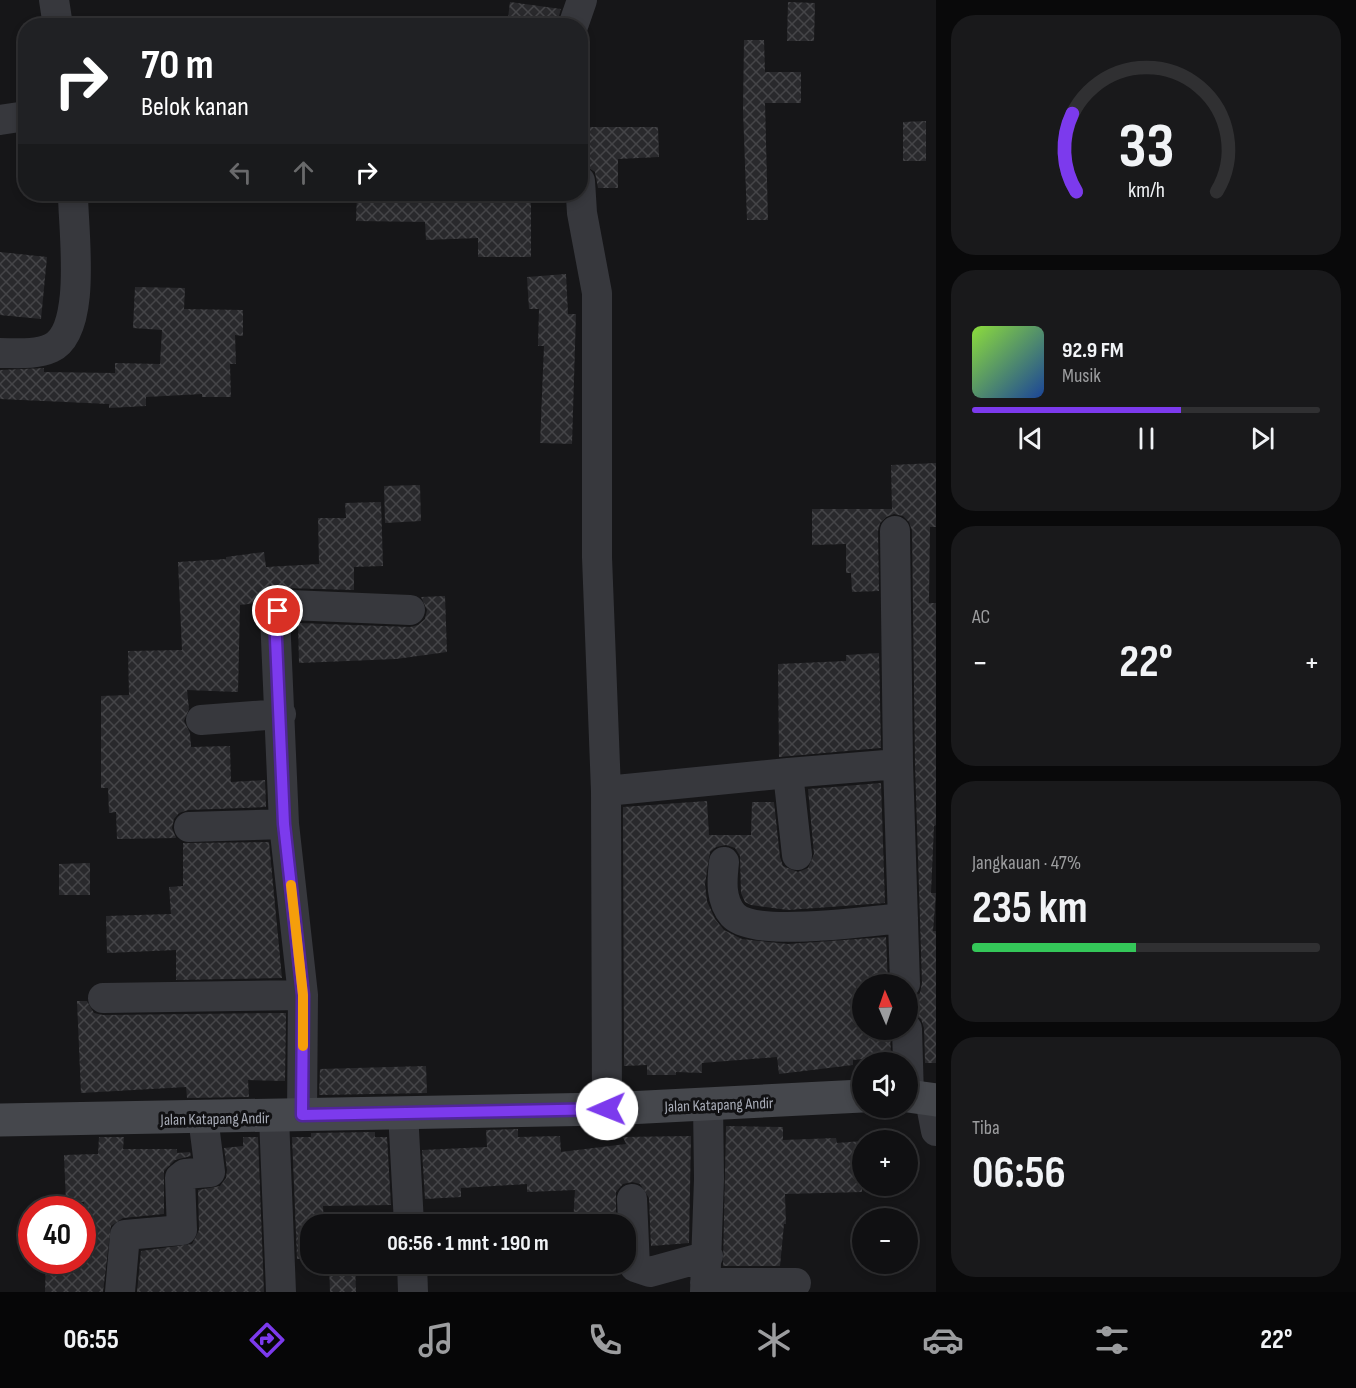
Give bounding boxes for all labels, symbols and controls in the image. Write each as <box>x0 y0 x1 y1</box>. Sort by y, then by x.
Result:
text: 70 m <box>141 40 214 91</box>
icon: right <box>42 42 120 120</box>
text: Belok kanan <box>141 91 249 123</box>
text: 33 <box>1118 110 1174 185</box>
icon: left <box>224 156 257 189</box>
icon: ahead <box>287 156 320 189</box>
icon: right <box>350 156 383 189</box>
text: km/h <box>1127 179 1165 204</box>
text: 92.9 FM <box>1062 337 1124 364</box>
text: Musik <box>1062 364 1101 388</box>
icon: previous <box>1014 422 1047 455</box>
icon: pause <box>1130 422 1163 455</box>
icon: next <box>1246 422 1279 455</box>
pin <box>252 585 303 636</box>
icon: arrive <box>261 594 294 627</box>
text: AC <box>972 605 990 629</box>
text: 22° <box>1119 635 1173 690</box>
text: − <box>972 643 988 683</box>
text: + <box>1304 643 1320 683</box>
text: Jangkauan · 47% <box>972 851 1081 875</box>
text: 235 km <box>972 881 1088 936</box>
north arrow <box>852 974 918 1040</box>
map controls <box>852 974 918 1274</box>
button: sound <box>852 1052 918 1118</box>
position arrow <box>575 1077 639 1141</box>
street label: Jalan Katapang Andir <box>663 1094 774 1117</box>
street label: Jalan Katapang Andir <box>159 1109 270 1130</box>
text: Tiba <box>972 1116 1000 1140</box>
button: + <box>852 1130 918 1196</box>
text: 06:56 <box>972 1146 1066 1201</box>
speed limit sign: 40 <box>18 1196 96 1274</box>
button: − <box>852 1208 918 1274</box>
text: 06:56 · 1 mnt · 190 m <box>387 1230 549 1257</box>
icon: directions <box>246 1319 288 1361</box>
icon: music <box>415 1319 457 1361</box>
icon: phone <box>584 1319 626 1361</box>
icon: climate <box>753 1319 795 1361</box>
icon: car <box>922 1319 964 1361</box>
icon: filters <box>1091 1319 1133 1361</box>
text: 06:55 <box>64 1324 119 1356</box>
text: 22° <box>1260 1324 1292 1356</box>

